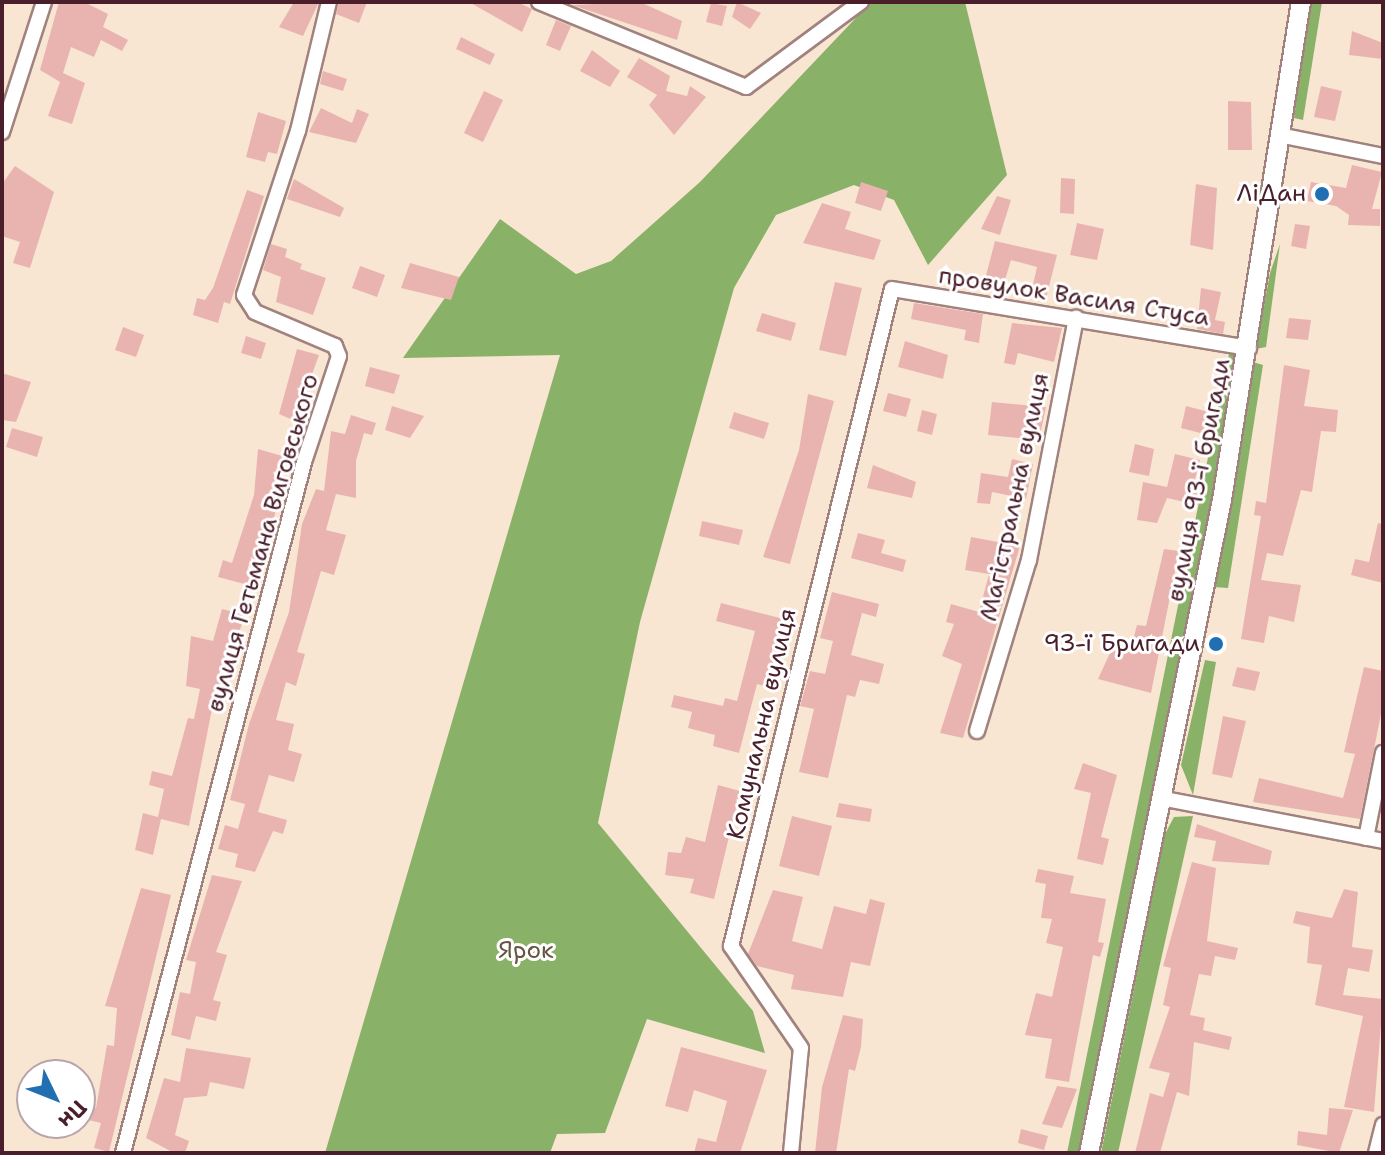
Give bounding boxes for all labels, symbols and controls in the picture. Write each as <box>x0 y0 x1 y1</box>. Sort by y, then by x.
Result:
place label: ЛіДан <box>1237 180 1306 208</box>
marker: ЛіДан <box>1313 185 1331 203</box>
street label: провулок Василя Стуса <box>937 261 1211 333</box>
street label: вулиця 93-ї бригади <box>1161 356 1237 604</box>
street label: Магістральна вулиця <box>975 370 1055 624</box>
street label: вулиця Гетьмана Виговського <box>201 371 325 715</box>
street label: Комунальна вулиця <box>721 606 803 842</box>
place label: 93-ї Бригади <box>1043 630 1200 658</box>
marker: 93-ї Бригади <box>1207 635 1225 653</box>
park label: Ярок <box>498 937 554 965</box>
north arrow <box>16 1059 96 1139</box>
text: Пн <box>52 1094 93 1135</box>

